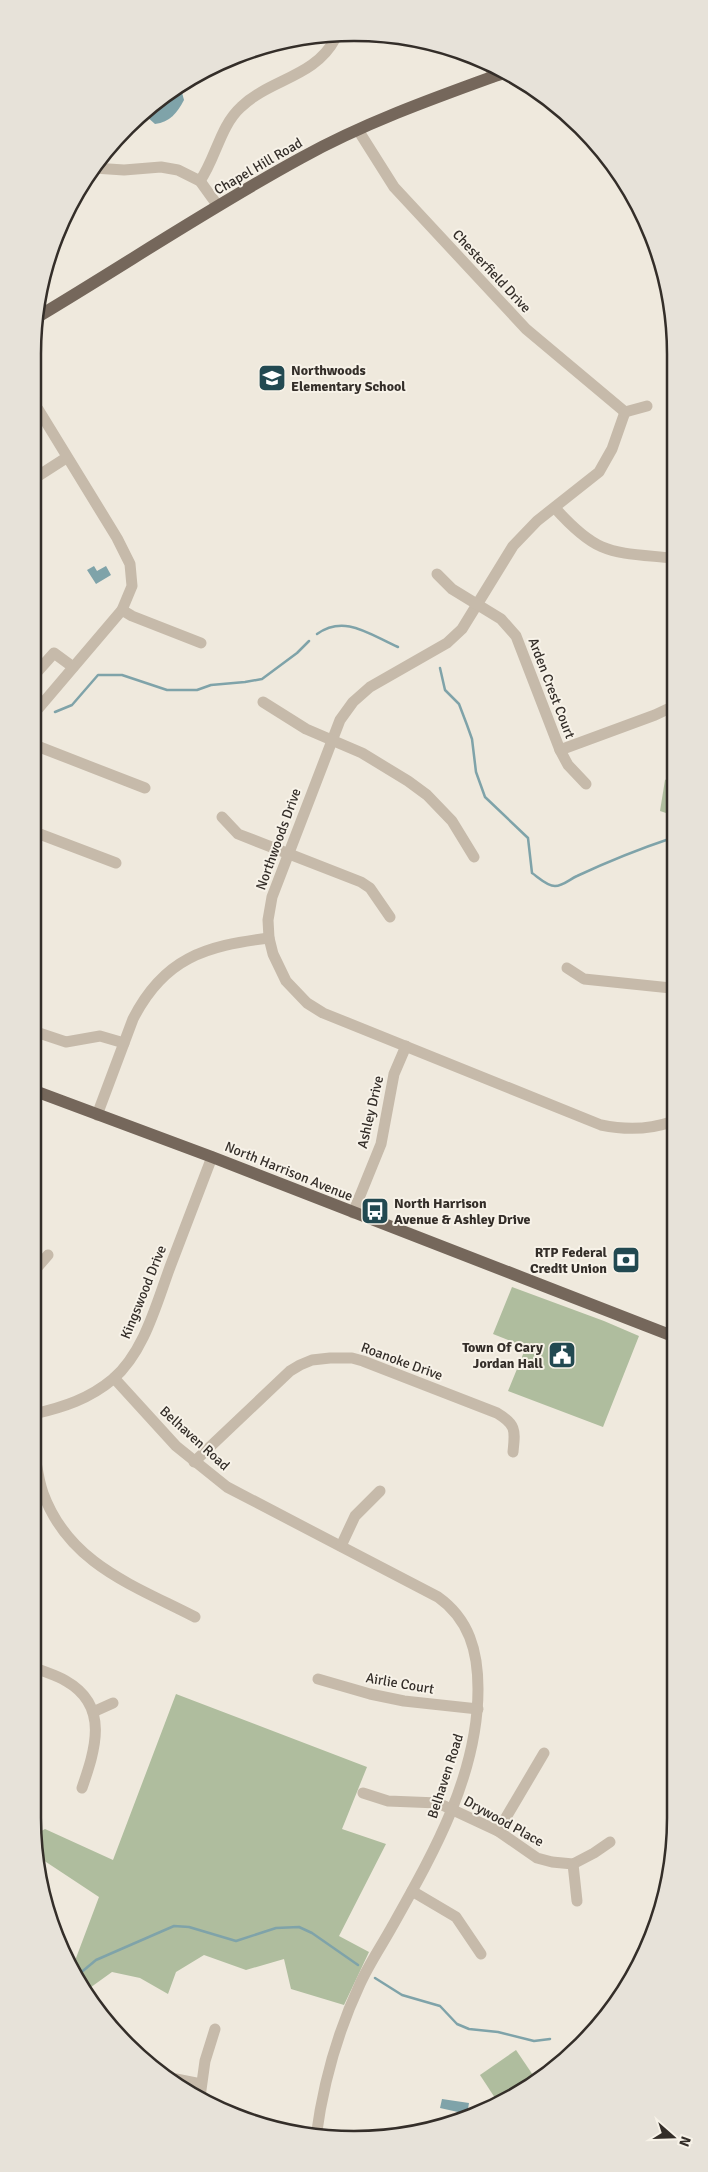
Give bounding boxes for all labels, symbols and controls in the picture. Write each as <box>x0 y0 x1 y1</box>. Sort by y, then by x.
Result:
street label: Chapel Hill Road <box>211 134 305 199</box>
street label: Chesterfield Drive <box>449 226 535 316</box>
place label: Northwoods Elementary School <box>291 362 406 395</box>
school or university icon: Northwoods Elementary School <box>257 363 287 393</box>
street label: Arden Crest Court <box>524 635 579 741</box>
street label: Northwoods Drive <box>252 786 305 892</box>
street label: Ashley Drive <box>354 1074 387 1150</box>
street label: North Harrison Avenue <box>222 1138 355 1205</box>
place label: North Harrison Avenue & Ashley Drive <box>394 1195 531 1228</box>
bus stop icon: North Harrison Avenue & Ashley Drive <box>360 1196 390 1226</box>
street label: Kingswood Drive <box>117 1243 170 1342</box>
place label: RTP Federal Credit Union <box>530 1244 608 1277</box>
bank icon: RTP Federal Credit Union <box>611 1245 641 1275</box>
street label: Roanoke Drive <box>359 1339 445 1384</box>
place label: Town Of Cary Jordan Hall <box>462 1339 544 1372</box>
public building icon: Town Of Cary Jordan Hall <box>547 1340 577 1370</box>
street label: Belhaven Road <box>156 1403 233 1474</box>
street label: Airlie Court <box>364 1669 435 1698</box>
street label: Belhaven Road <box>424 1732 467 1821</box>
street label: Drywood Place <box>461 1792 547 1850</box>
north arrow <box>648 2112 698 2162</box>
text: N <box>675 2134 694 2149</box>

